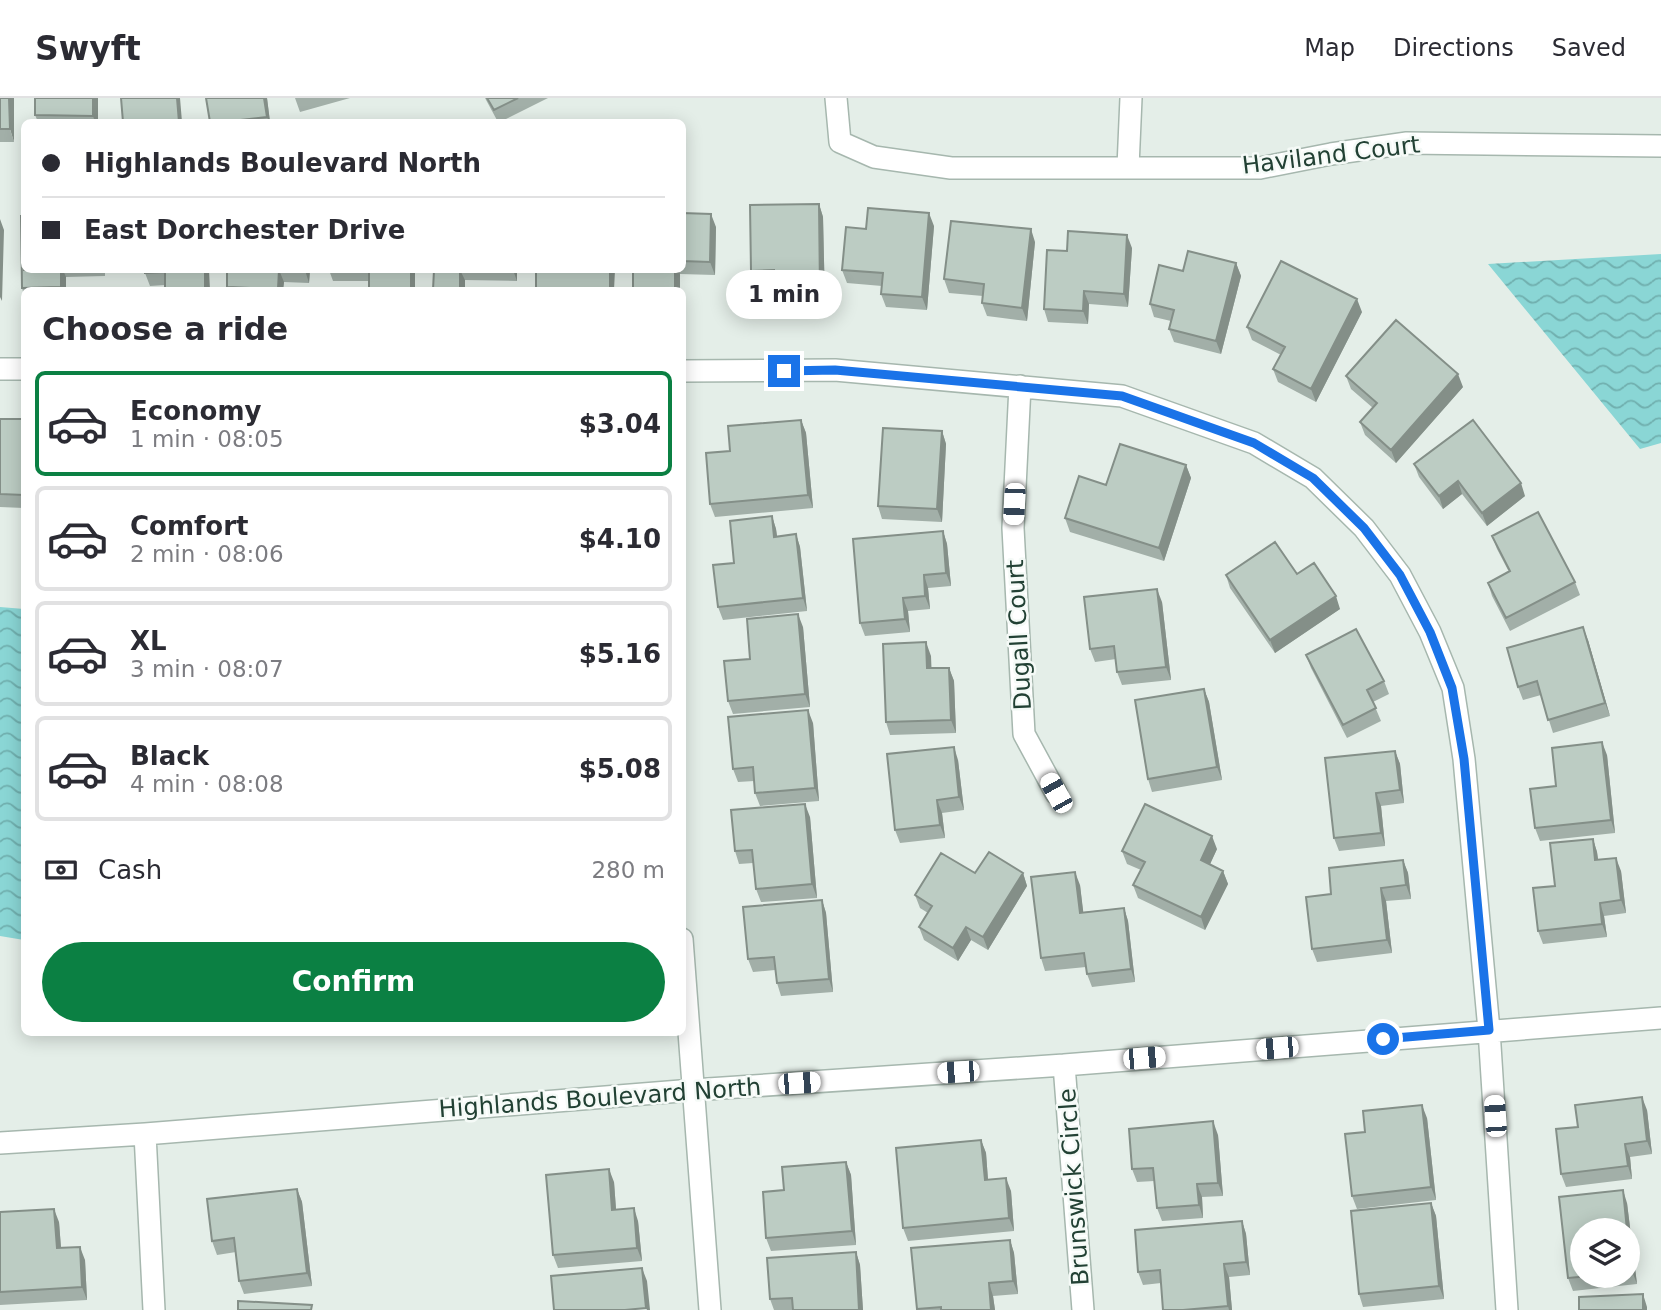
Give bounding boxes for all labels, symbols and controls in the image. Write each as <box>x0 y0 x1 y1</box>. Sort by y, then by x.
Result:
text: Swyft <box>35 29 141 68</box>
text: Map <box>1304 34 1355 62</box>
text: Directions <box>1393 34 1514 62</box>
text: Saved <box>1552 34 1626 62</box>
street label: Haviland Court <box>1240 130 1422 180</box>
text: Highlands Boulevard North <box>84 148 481 178</box>
text: East Dorchester Drive <box>84 215 405 245</box>
callout: 1 min <box>726 270 842 318</box>
text: 1 min <box>748 281 820 307</box>
text: Choose a ride <box>42 310 288 348</box>
route end <box>768 355 800 387</box>
icon: car <box>46 392 109 455</box>
text: Economy <box>130 396 261 426</box>
text: $3.04 <box>579 409 661 439</box>
text: 1 min · 08:05 <box>130 426 284 452</box>
car <box>1003 482 1026 526</box>
icon: car <box>46 507 109 570</box>
text: Comfort <box>130 511 248 541</box>
text: $4.10 <box>579 524 661 554</box>
text: 2 min · 08:06 <box>130 541 284 567</box>
street label: Dugall Court <box>1001 559 1037 711</box>
icon: car <box>46 622 109 685</box>
text: XL <box>130 626 167 656</box>
text: $5.16 <box>579 639 661 669</box>
text: 3 min · 08:07 <box>130 656 284 682</box>
icon: car <box>46 737 109 800</box>
text: Black <box>130 741 209 771</box>
text: $5.08 <box>579 754 661 784</box>
car <box>1037 770 1076 816</box>
text: 4 min · 08:08 <box>130 771 284 797</box>
icon: cash <box>42 851 80 889</box>
text: Cash <box>98 855 162 885</box>
text: 280 m <box>591 857 665 883</box>
button: Confirm <box>42 942 665 1022</box>
route start <box>1367 1023 1399 1055</box>
car <box>1256 1036 1299 1060</box>
car <box>1123 1046 1166 1070</box>
car <box>937 1060 980 1084</box>
car <box>778 1071 821 1095</box>
street label: Highlands Boulevard North <box>438 1073 762 1123</box>
street label: Brunswick Circle <box>1053 1087 1095 1287</box>
car <box>1484 1094 1507 1138</box>
map controls <box>1570 1218 1640 1288</box>
button: layers <box>1570 1218 1640 1288</box>

